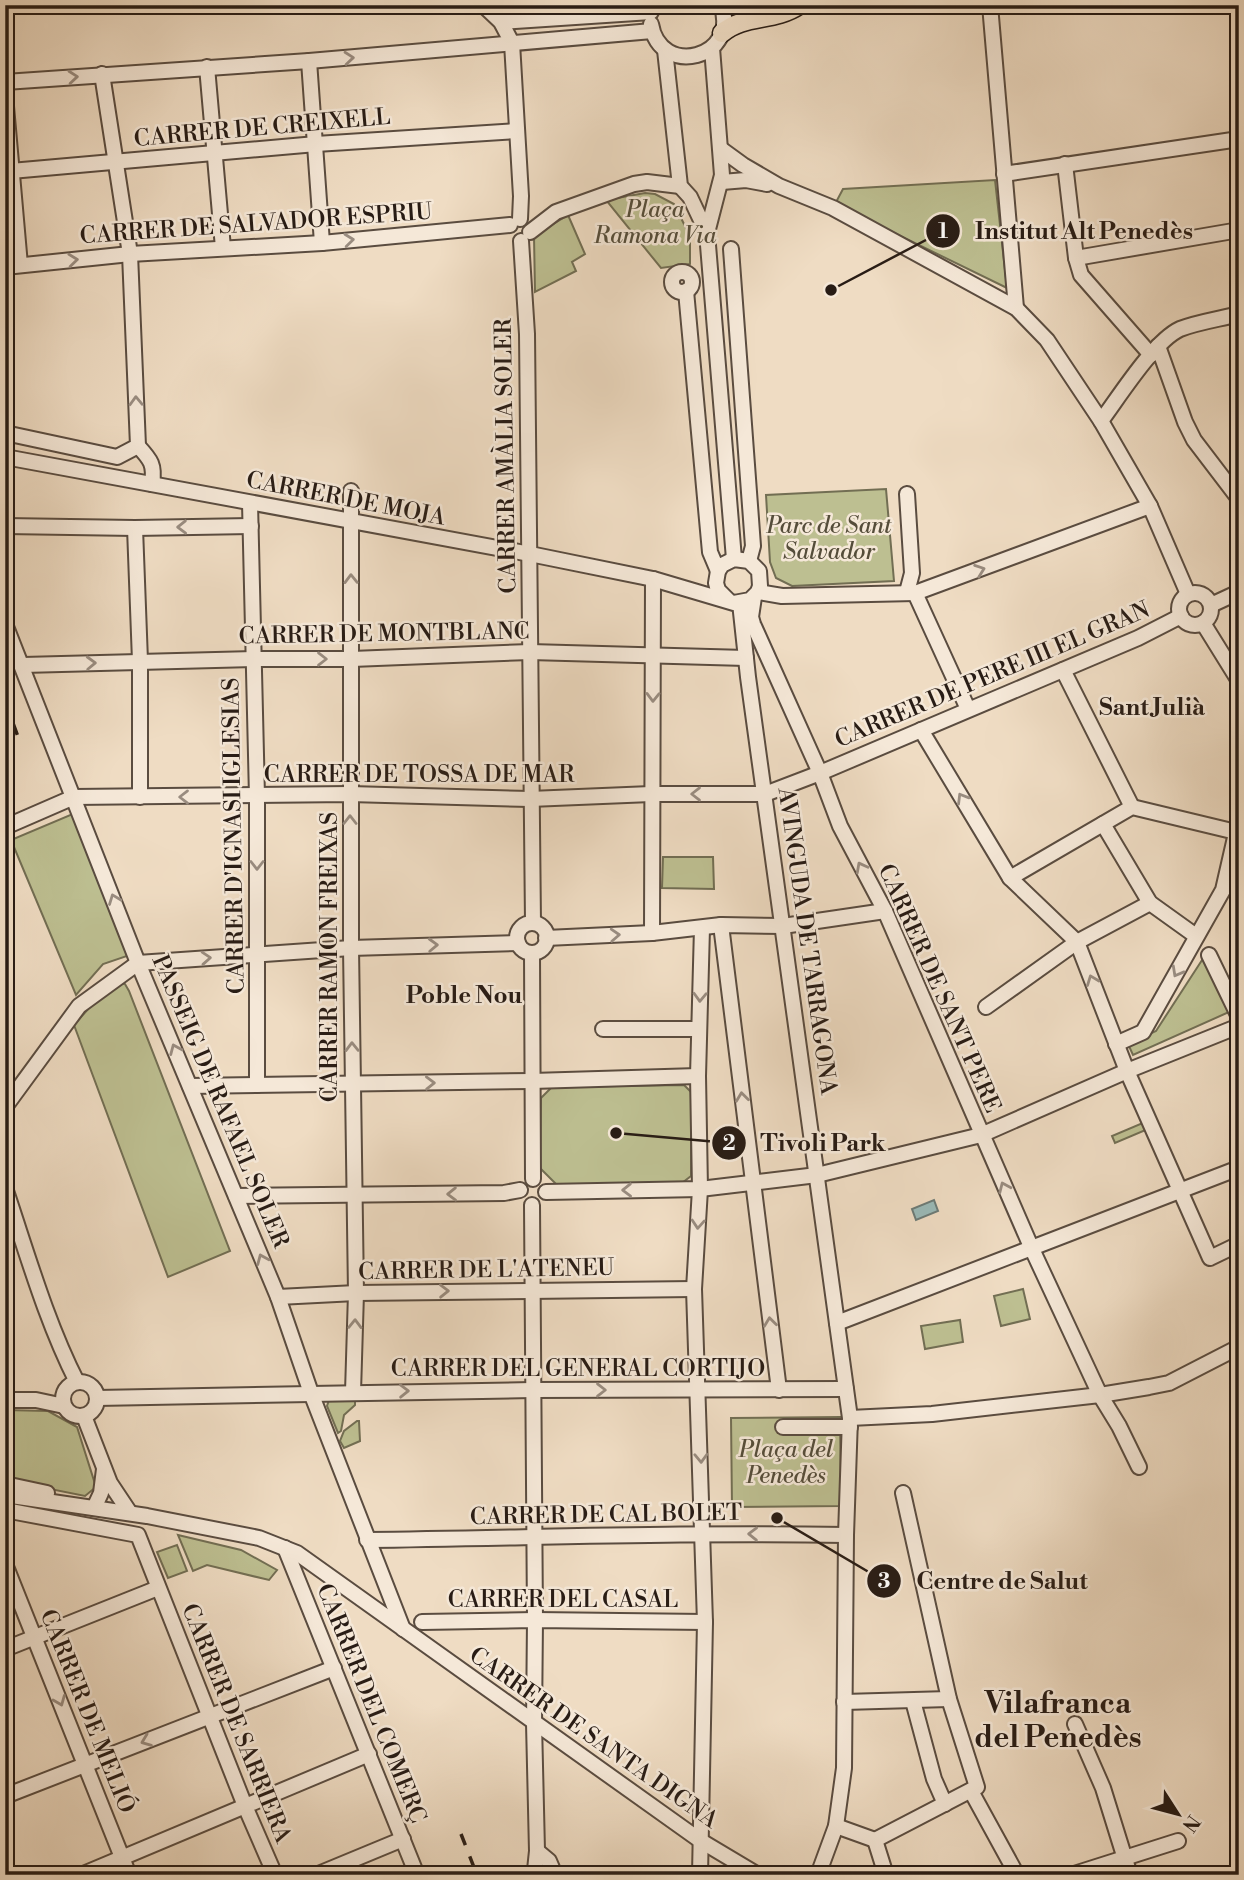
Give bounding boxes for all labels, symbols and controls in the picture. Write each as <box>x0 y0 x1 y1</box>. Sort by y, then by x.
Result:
one-way arrow <box>344 51 355 66</box>
one-way arrow <box>68 70 79 85</box>
street label: CARRER DE CREIXELL <box>133 103 391 153</box>
park label: Plaça Ramona Via <box>593 196 717 250</box>
street label: CARRER DE SALVADOR ESPRIU <box>79 198 433 250</box>
callout: Institut Alt Penedès <box>926 208 1207 253</box>
text: Institut Alt Penedès <box>975 217 1193 247</box>
text: 1 <box>938 219 948 245</box>
one-way arrow <box>344 233 355 248</box>
one-way arrow <box>67 252 79 267</box>
street label: CARRER AMÀLIA SOLER <box>488 317 522 594</box>
one-way arrow <box>128 395 143 406</box>
street label: CARRER DE MOJA <box>244 466 449 532</box>
park label: Parc de Sant Salvador <box>765 512 892 566</box>
one-way arrow <box>177 519 187 535</box>
one-way arrow <box>973 564 985 578</box>
one-way arrow <box>343 573 358 584</box>
street label: CARRER DE PERE III EL GRAN <box>831 596 1154 754</box>
street label: CARRER DE MONTBLANC <box>238 617 530 651</box>
one-way arrow <box>317 651 328 667</box>
one-way arrow <box>85 655 96 670</box>
street label: CARRER D'IGNASI IGLESIAS <box>217 677 251 994</box>
one-way arrow <box>645 692 661 702</box>
district label: Sant Julià <box>1099 693 1206 723</box>
street label: CARRER DE TOSSA DE MAR <box>264 761 575 789</box>
street label: AVINGUDA DE TARRAGONA <box>771 785 843 1098</box>
one-way arrow <box>691 786 701 802</box>
one-way arrow <box>178 789 189 805</box>
one-way arrow <box>957 792 970 805</box>
street label: CARRER RAMON FREIXAS <box>316 812 344 1102</box>
one-way arrow <box>342 814 358 825</box>
one-way arrow <box>249 860 265 871</box>
street label: CARRER DE SANT PERE <box>872 860 1007 1117</box>
one-way arrow <box>856 862 870 875</box>
one-way arrow <box>108 894 122 906</box>
one-way arrow <box>609 928 620 943</box>
one-way arrow <box>428 938 439 953</box>
street label: PASSEIG DE RAFAEL SOLER <box>146 951 295 1253</box>
one-way arrow <box>201 951 212 966</box>
one-way arrow <box>1171 965 1185 977</box>
one-way arrow <box>1086 975 1100 987</box>
district label: Poble Nou <box>406 981 523 1011</box>
one-way arrow <box>692 991 707 1002</box>
one-way arrow <box>344 1042 360 1052</box>
one-way arrow <box>169 1044 183 1057</box>
one-way arrow <box>425 1075 436 1091</box>
one-way arrow <box>735 1091 750 1103</box>
callout: Tivoli Park <box>712 1120 900 1165</box>
text: Tivoli Park <box>760 1129 887 1159</box>
text: 2 <box>722 1131 736 1157</box>
one-way arrow <box>621 1182 632 1198</box>
one-way arrow <box>998 1182 1012 1194</box>
one-way arrow <box>447 1186 457 1202</box>
one-way arrow <box>691 1219 706 1230</box>
one-way arrow <box>257 1254 271 1266</box>
street label: CARRER DE L'ATENEU <box>358 1254 614 1286</box>
one-way arrow <box>440 1283 450 1299</box>
one-way arrow <box>763 1317 778 1328</box>
one-way arrow <box>347 1318 363 1329</box>
street label: CARRER DEL GENERAL CORTIJO <box>391 1355 765 1383</box>
one-way arrow <box>596 1382 606 1398</box>
one-way arrow <box>398 1384 409 1399</box>
park label: Plaça del Penedès <box>738 1436 834 1490</box>
one-way arrow <box>693 1453 708 1464</box>
street label: CARRER DE CAL BOLET <box>470 1499 742 1531</box>
one-way arrow <box>748 1526 759 1541</box>
callout: Centre de Salut <box>867 1558 1101 1603</box>
text: Centre de Salut <box>916 1567 1088 1597</box>
text: 3 <box>878 1569 890 1595</box>
street label: CARRER DEL COMERÇ <box>310 1580 432 1827</box>
street label: CARRER DEL CASAL <box>448 1586 678 1614</box>
street label: CARRER DE SARRIERA <box>175 1600 297 1848</box>
street label: CARRER DE MELIÓ <box>33 1604 144 1817</box>
street label: CARRER DE SANTA DIGNA <box>464 1641 724 1835</box>
district label: Vilafranca del Penedès <box>974 1685 1142 1757</box>
one-way arrow <box>52 1694 66 1706</box>
one-way arrow <box>140 1733 152 1747</box>
north arrow <box>1142 1778 1212 1848</box>
text: N <box>1177 1810 1205 1837</box>

